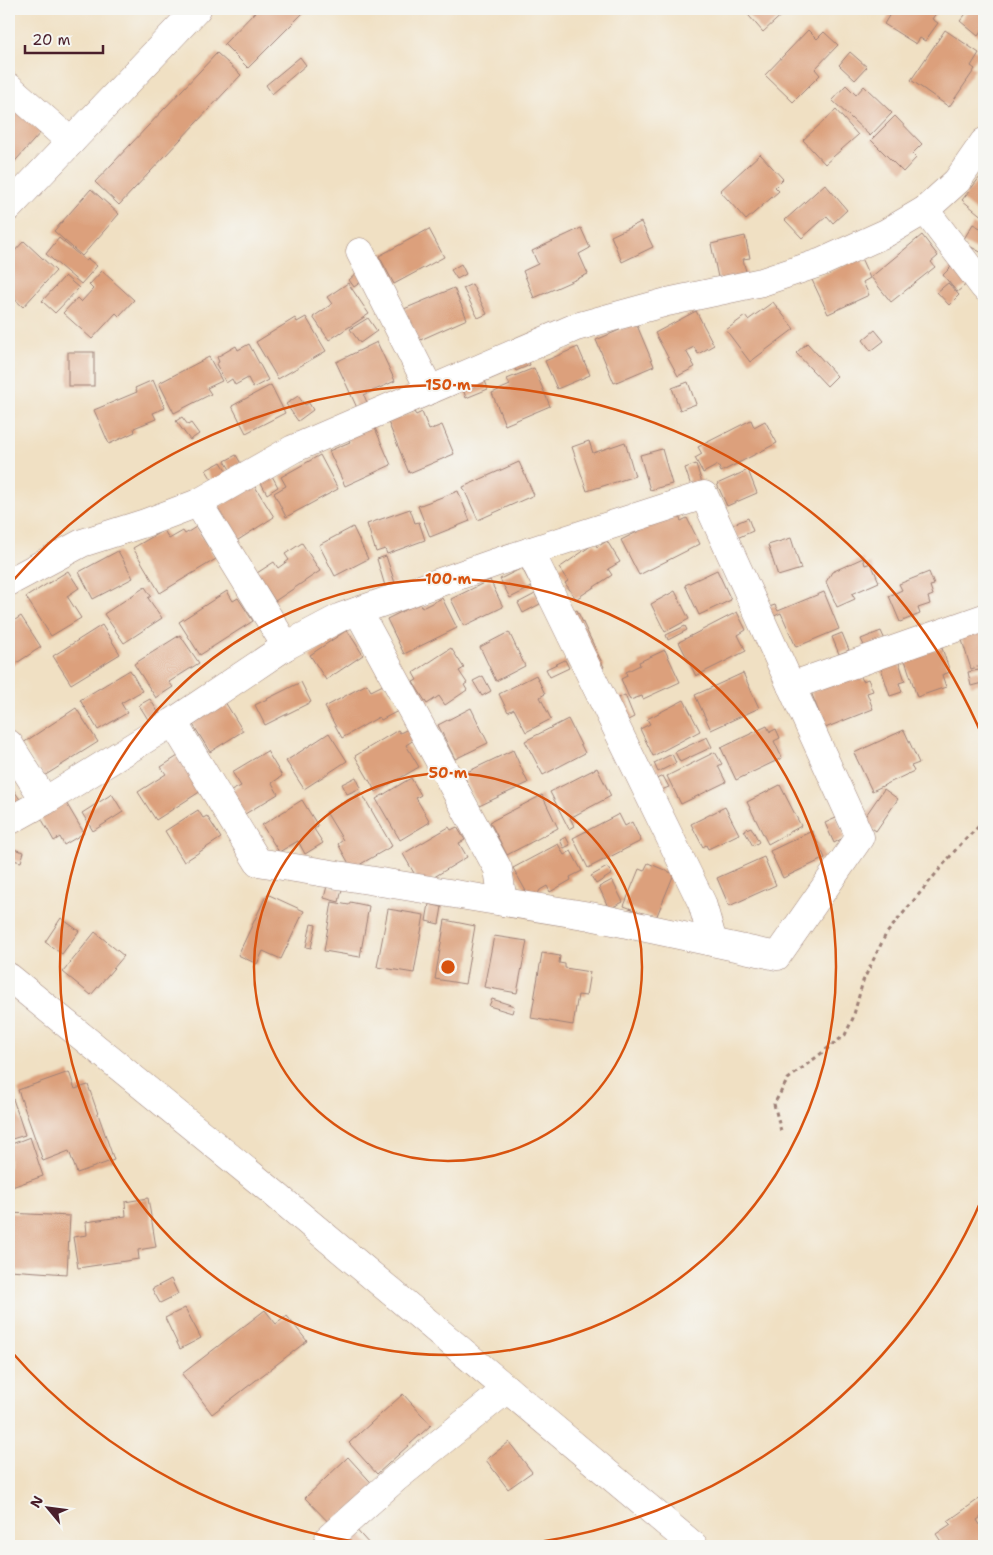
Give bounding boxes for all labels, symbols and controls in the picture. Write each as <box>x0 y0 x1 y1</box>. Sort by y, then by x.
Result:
scale bar <box>25 22 102 54</box>
text: 20 m <box>32 30 71 50</box>
text: 150 m <box>425 375 471 395</box>
text: 100 m <box>425 569 471 589</box>
text: 50 m <box>429 763 468 783</box>
centre of rings <box>439 958 457 976</box>
north arrow <box>22 1482 72 1532</box>
text: N <box>26 1492 47 1511</box>

